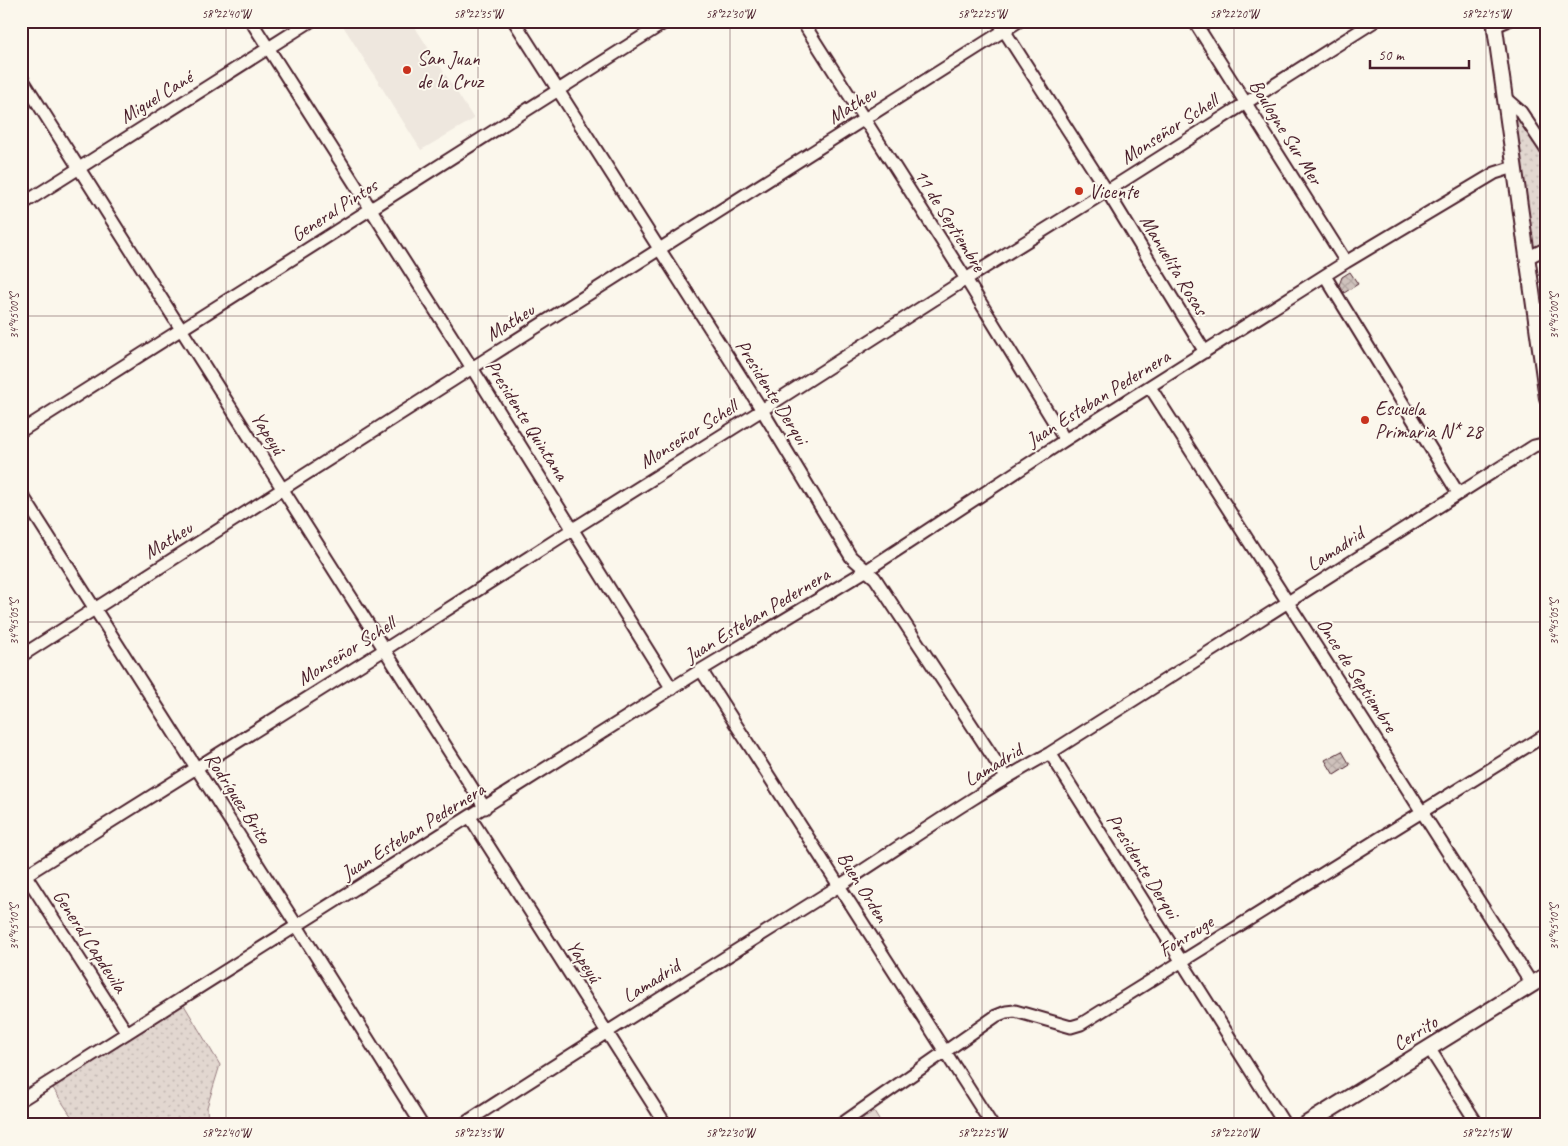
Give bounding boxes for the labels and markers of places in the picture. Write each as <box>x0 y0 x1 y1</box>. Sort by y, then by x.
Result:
place label: San Juan de la Cruz <box>417 46 485 94</box>
marker: San Juan de la Cruz <box>401 64 413 76</box>
place label: Vicente <box>1089 179 1140 204</box>
marker: Vicente <box>1073 185 1085 197</box>
place label: Escuela Primaria N* 28 <box>1375 396 1484 444</box>
marker: Escuela Primaria N* 28 <box>1359 414 1371 426</box>

